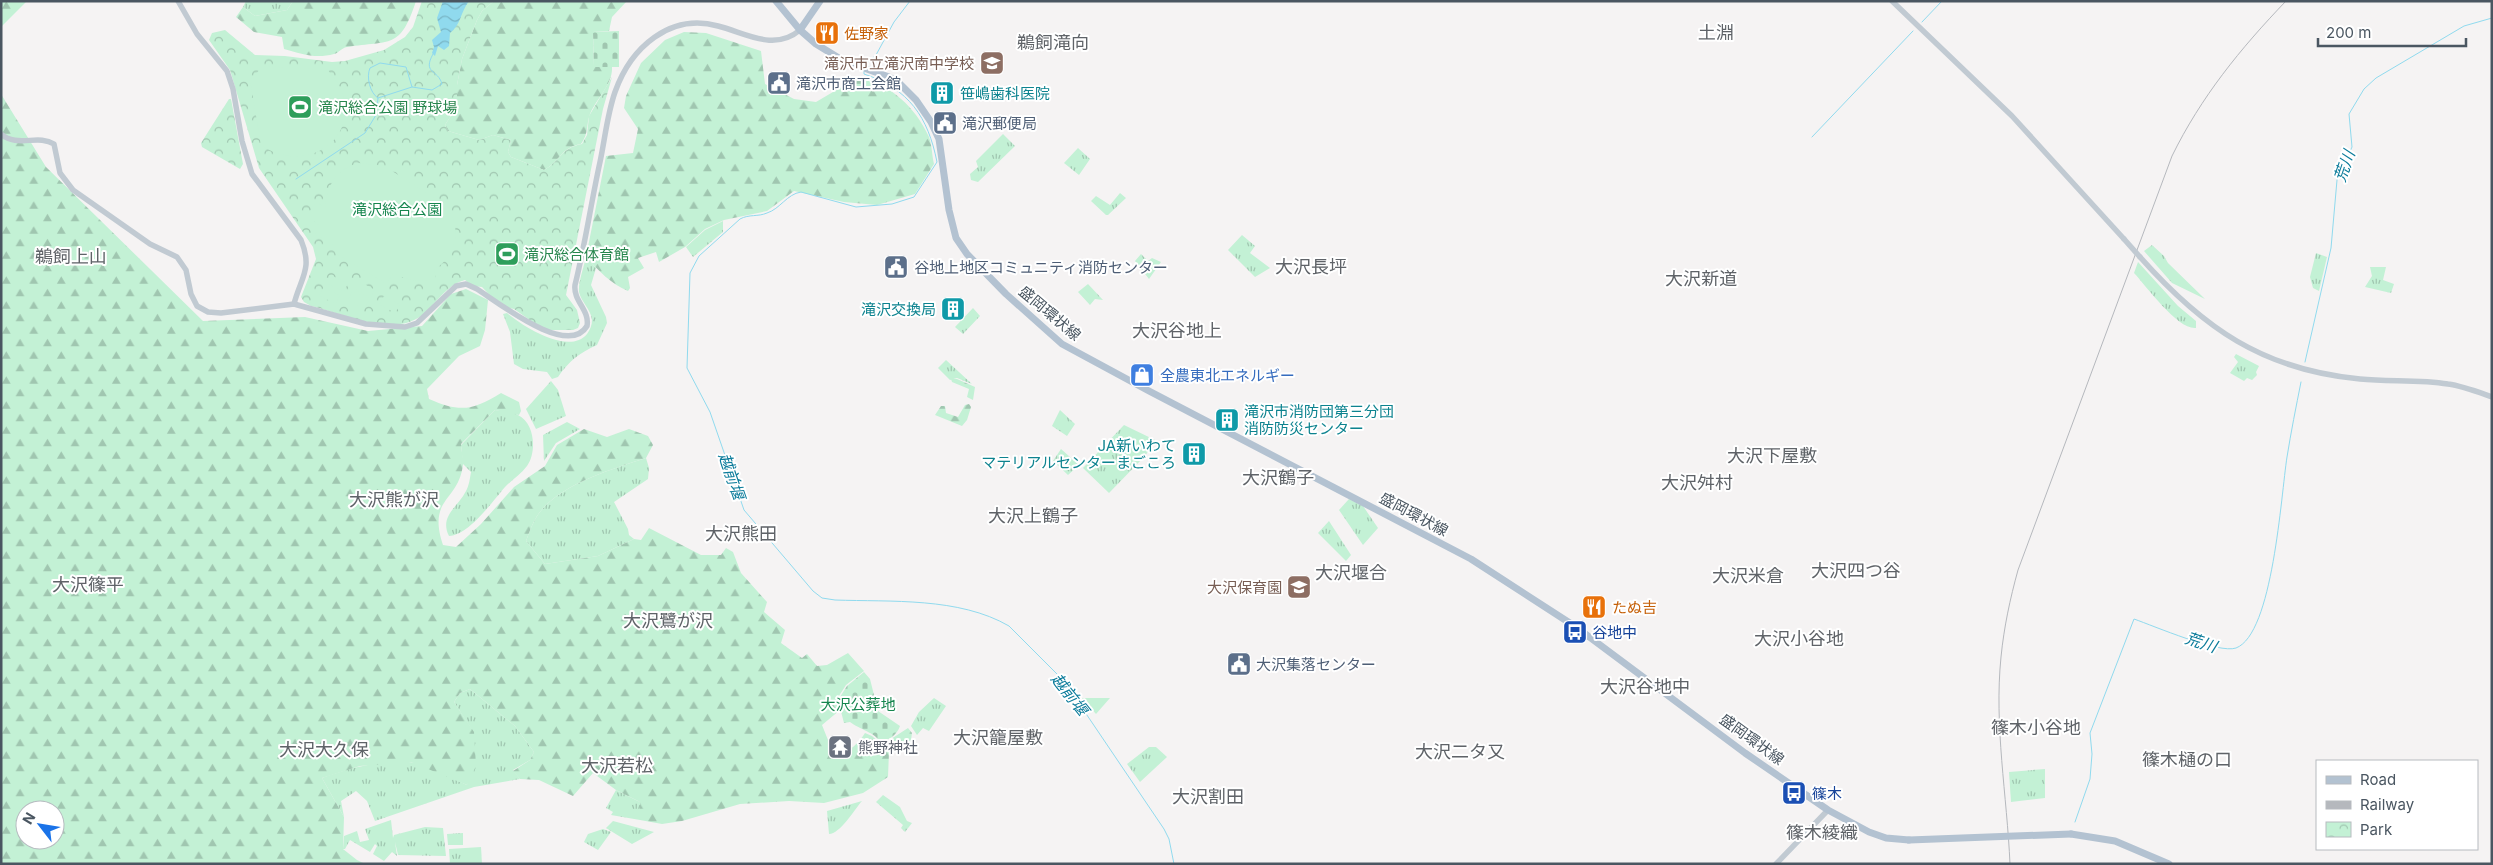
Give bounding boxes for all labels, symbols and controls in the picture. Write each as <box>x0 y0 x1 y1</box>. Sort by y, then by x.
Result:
scale bar <box>2318 15 2466 47</box>
restaurant icon: 佐野家 <box>814 20 840 46</box>
district label: 土淵 <box>1698 22 1734 43</box>
text: 200 m <box>2326 23 2371 42</box>
place label: 佐野家 <box>844 24 889 43</box>
district label: 鵜飼滝向 <box>1017 32 1089 53</box>
school or university icon: 滝沢市立滝沢南中学校 <box>979 50 1005 76</box>
place label: 滝沢市立滝沢南中学校 <box>824 54 974 73</box>
public building icon: 滝沢市商工会館 <box>766 70 792 96</box>
place label: 滝沢市商工会館 <box>796 74 901 93</box>
building icon: 笹嶋歯科医院 <box>929 80 955 106</box>
place label: 笹嶋歯科医院 <box>960 84 1050 103</box>
sports icon: 滝沢総合公園 野球場 <box>287 94 313 120</box>
place label: 滝沢総合公園 野球場 <box>318 98 457 117</box>
public building icon: 滝沢郵便局 <box>932 110 958 136</box>
place label: 滝沢郵便局 <box>962 114 1037 133</box>
water label: 荒川 <box>2329 146 2359 184</box>
park label: 滝沢総合公園 <box>352 200 442 219</box>
sports icon: 滝沢総合体育館 <box>494 241 520 267</box>
place label: 滝沢総合体育館 <box>524 245 629 264</box>
district label: 鵜飼上山 <box>35 246 107 267</box>
public building icon: 谷地上地区コミュニティ消防センター <box>883 254 909 280</box>
district label: 大沢長坪 <box>1275 256 1347 277</box>
place label: 谷地上地区コミュニティ消防センター <box>914 258 1168 277</box>
district label: 大沢新道 <box>1665 268 1737 289</box>
street label: 盛岡環状線 <box>1015 282 1085 344</box>
building icon: 滝沢交換局 <box>940 296 966 322</box>
place label: 滝沢交換局 <box>861 300 936 319</box>
district label: 大沢谷地上 <box>1132 320 1222 341</box>
shop icon: 全農東北エネルギー <box>1129 362 1155 388</box>
place label: 全農東北エネルギー <box>1160 366 1295 385</box>
place label: 滝沢市消防団第三分団 消防防災センター <box>1244 402 1394 438</box>
building icon: 滝沢市消防団第三分団 消防防災センター <box>1214 407 1240 433</box>
place label: JA新いわて マテリアルセンターまごころ <box>981 436 1176 472</box>
building icon: JA新いわて マテリアルセンターまごころ <box>1181 441 1207 467</box>
district label: 大沢下屋敷 <box>1727 445 1817 466</box>
water label: 越前堰 <box>715 450 750 505</box>
district label: 大沢鶴子 <box>1242 467 1314 488</box>
district label: 大沢舛村 <box>1661 472 1733 493</box>
street label: 盛岡環状線 <box>1376 488 1452 540</box>
district label: 大沢熊が沢 <box>349 489 439 510</box>
district label: 大沢上鶴子 <box>988 505 1078 526</box>
district label: 大沢熊田 <box>705 523 777 544</box>
district label: 大沢四つ谷 <box>1811 560 1901 581</box>
district label: 大沢堰合 <box>1315 562 1387 583</box>
district label: 大沢米倉 <box>1712 565 1784 586</box>
district label: 大沢篠平 <box>52 574 124 595</box>
school or university icon: 大沢保育園 <box>1286 574 1312 600</box>
place label: 大沢保育園 <box>1207 578 1282 597</box>
restaurant icon: たぬ吉 <box>1581 594 1607 620</box>
place label: たぬ吉 <box>1612 598 1657 617</box>
district label: 大沢鷺が沢 <box>623 610 713 631</box>
bus stop icon: 谷地中 <box>1562 619 1588 645</box>
place label: 谷地中 <box>1592 623 1637 642</box>
district label: 大沢小谷地 <box>1754 628 1844 649</box>
water label: 荒川 <box>2183 628 2221 657</box>
public building icon: 大沢集落センター <box>1226 651 1252 677</box>
place label: 大沢集落センター <box>1256 655 1376 674</box>
water label: 越前堰 <box>1047 669 1095 721</box>
district label: 大沢谷地中 <box>1600 676 1690 697</box>
park label: 大沢公葬地 <box>820 695 896 714</box>
street label: 盛岡環状線 <box>1716 709 1788 769</box>
district label: 篠木小谷地 <box>1991 717 2081 738</box>
district label: 大沢籠屋敷 <box>953 727 1043 748</box>
temple icon: 熊野神社 <box>827 734 853 760</box>
place label: 熊野神社 <box>858 738 918 757</box>
district label: 大沢大久保 <box>279 739 369 760</box>
district label: 大沢二タ又 <box>1415 741 1505 762</box>
district label: 篠木樋の口 <box>2142 749 2232 770</box>
district label: 大沢若松 <box>581 755 653 776</box>
legend <box>2316 760 2478 850</box>
text: Road <box>2360 770 2396 789</box>
bus stop icon: 篠木 <box>1781 780 1807 806</box>
place label: 篠木 <box>1812 784 1842 803</box>
district label: 大沢割田 <box>1172 786 1244 807</box>
text: Railway <box>2360 795 2415 814</box>
north arrow <box>15 800 65 850</box>
text: N <box>18 809 38 827</box>
text: Park <box>2360 820 2393 839</box>
district label: 篠木綾織 <box>1786 822 1858 843</box>

